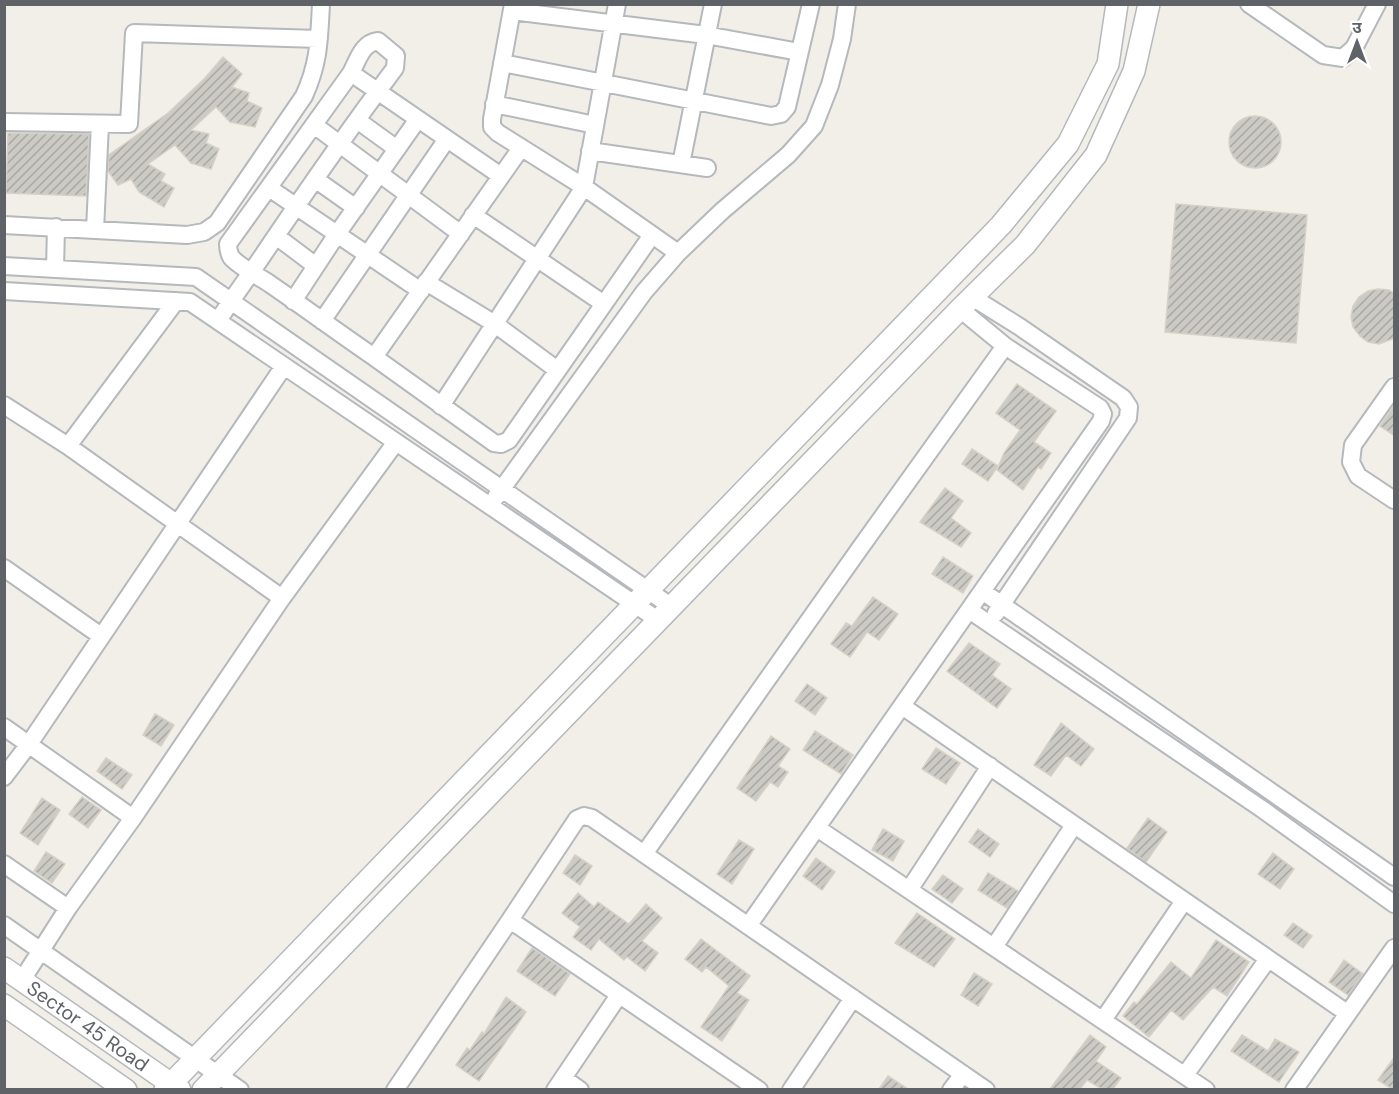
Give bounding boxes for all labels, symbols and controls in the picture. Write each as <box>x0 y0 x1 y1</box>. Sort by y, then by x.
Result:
north arrow <box>1327 12 1387 72</box>
text: उ <box>1352 17 1362 38</box>
street label: Sector 45 Road <box>22 975 154 1077</box>

